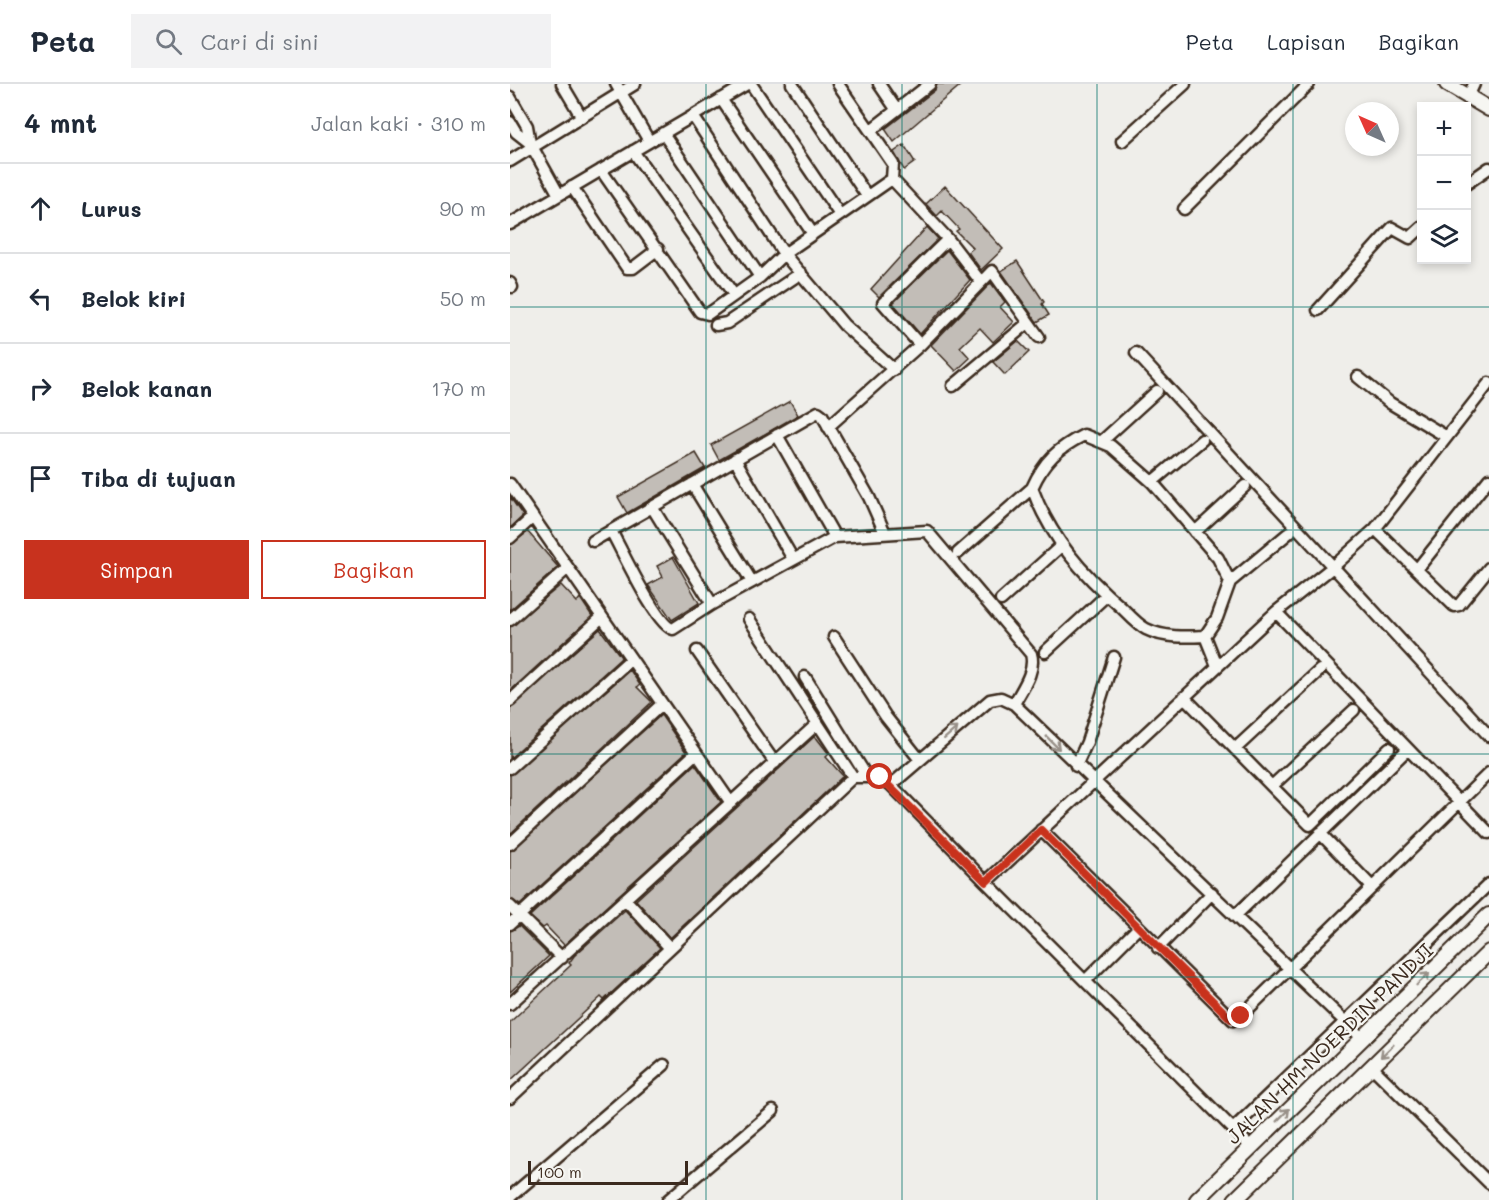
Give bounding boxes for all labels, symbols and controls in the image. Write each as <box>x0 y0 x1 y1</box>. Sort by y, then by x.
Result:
search box <box>131 14 551 68</box>
text: Peta <box>30 23 95 59</box>
icon: search <box>152 25 185 58</box>
text: Cari di sini <box>200 27 319 56</box>
text: Peta <box>1186 28 1234 55</box>
text: Lapisan <box>1267 28 1345 55</box>
text: Bagikan <box>1378 28 1459 55</box>
north arrow <box>1345 102 1399 156</box>
map controls <box>1417 102 1471 264</box>
button: + <box>1417 102 1471 156</box>
text: 4 mnt <box>24 106 97 140</box>
text: Jalan kaki · 310 m <box>311 110 486 136</box>
button: − <box>1417 156 1471 210</box>
icon: ahead <box>24 192 57 225</box>
text: Lurus <box>81 194 142 223</box>
text: 90 m <box>440 195 486 221</box>
button: layers <box>1417 210 1471 264</box>
icon: left <box>24 282 57 315</box>
text: Belok kiri <box>81 284 186 313</box>
text: 50 m <box>440 285 486 311</box>
icon: right <box>24 372 57 405</box>
text: Belok kanan <box>81 374 212 403</box>
text: 170 m <box>431 375 486 401</box>
icon: arrive <box>24 462 57 495</box>
text: Tiba di tujuan <box>81 464 236 493</box>
button: Simpan <box>24 540 249 599</box>
button: Bagikan <box>261 540 486 599</box>
one-way arrow <box>943 726 958 740</box>
one-way arrow <box>1046 736 1061 750</box>
route start <box>866 763 892 789</box>
street label: JALAN HM NOERDIN PANDJI <box>1220 937 1438 1149</box>
one-way arrow <box>1415 971 1430 986</box>
route end <box>1227 1002 1253 1028</box>
one-way arrow <box>1379 1044 1394 1058</box>
one-way arrow <box>1276 1108 1291 1122</box>
scale bar <box>528 1158 688 1186</box>
text: 100 m <box>537 1161 582 1182</box>

